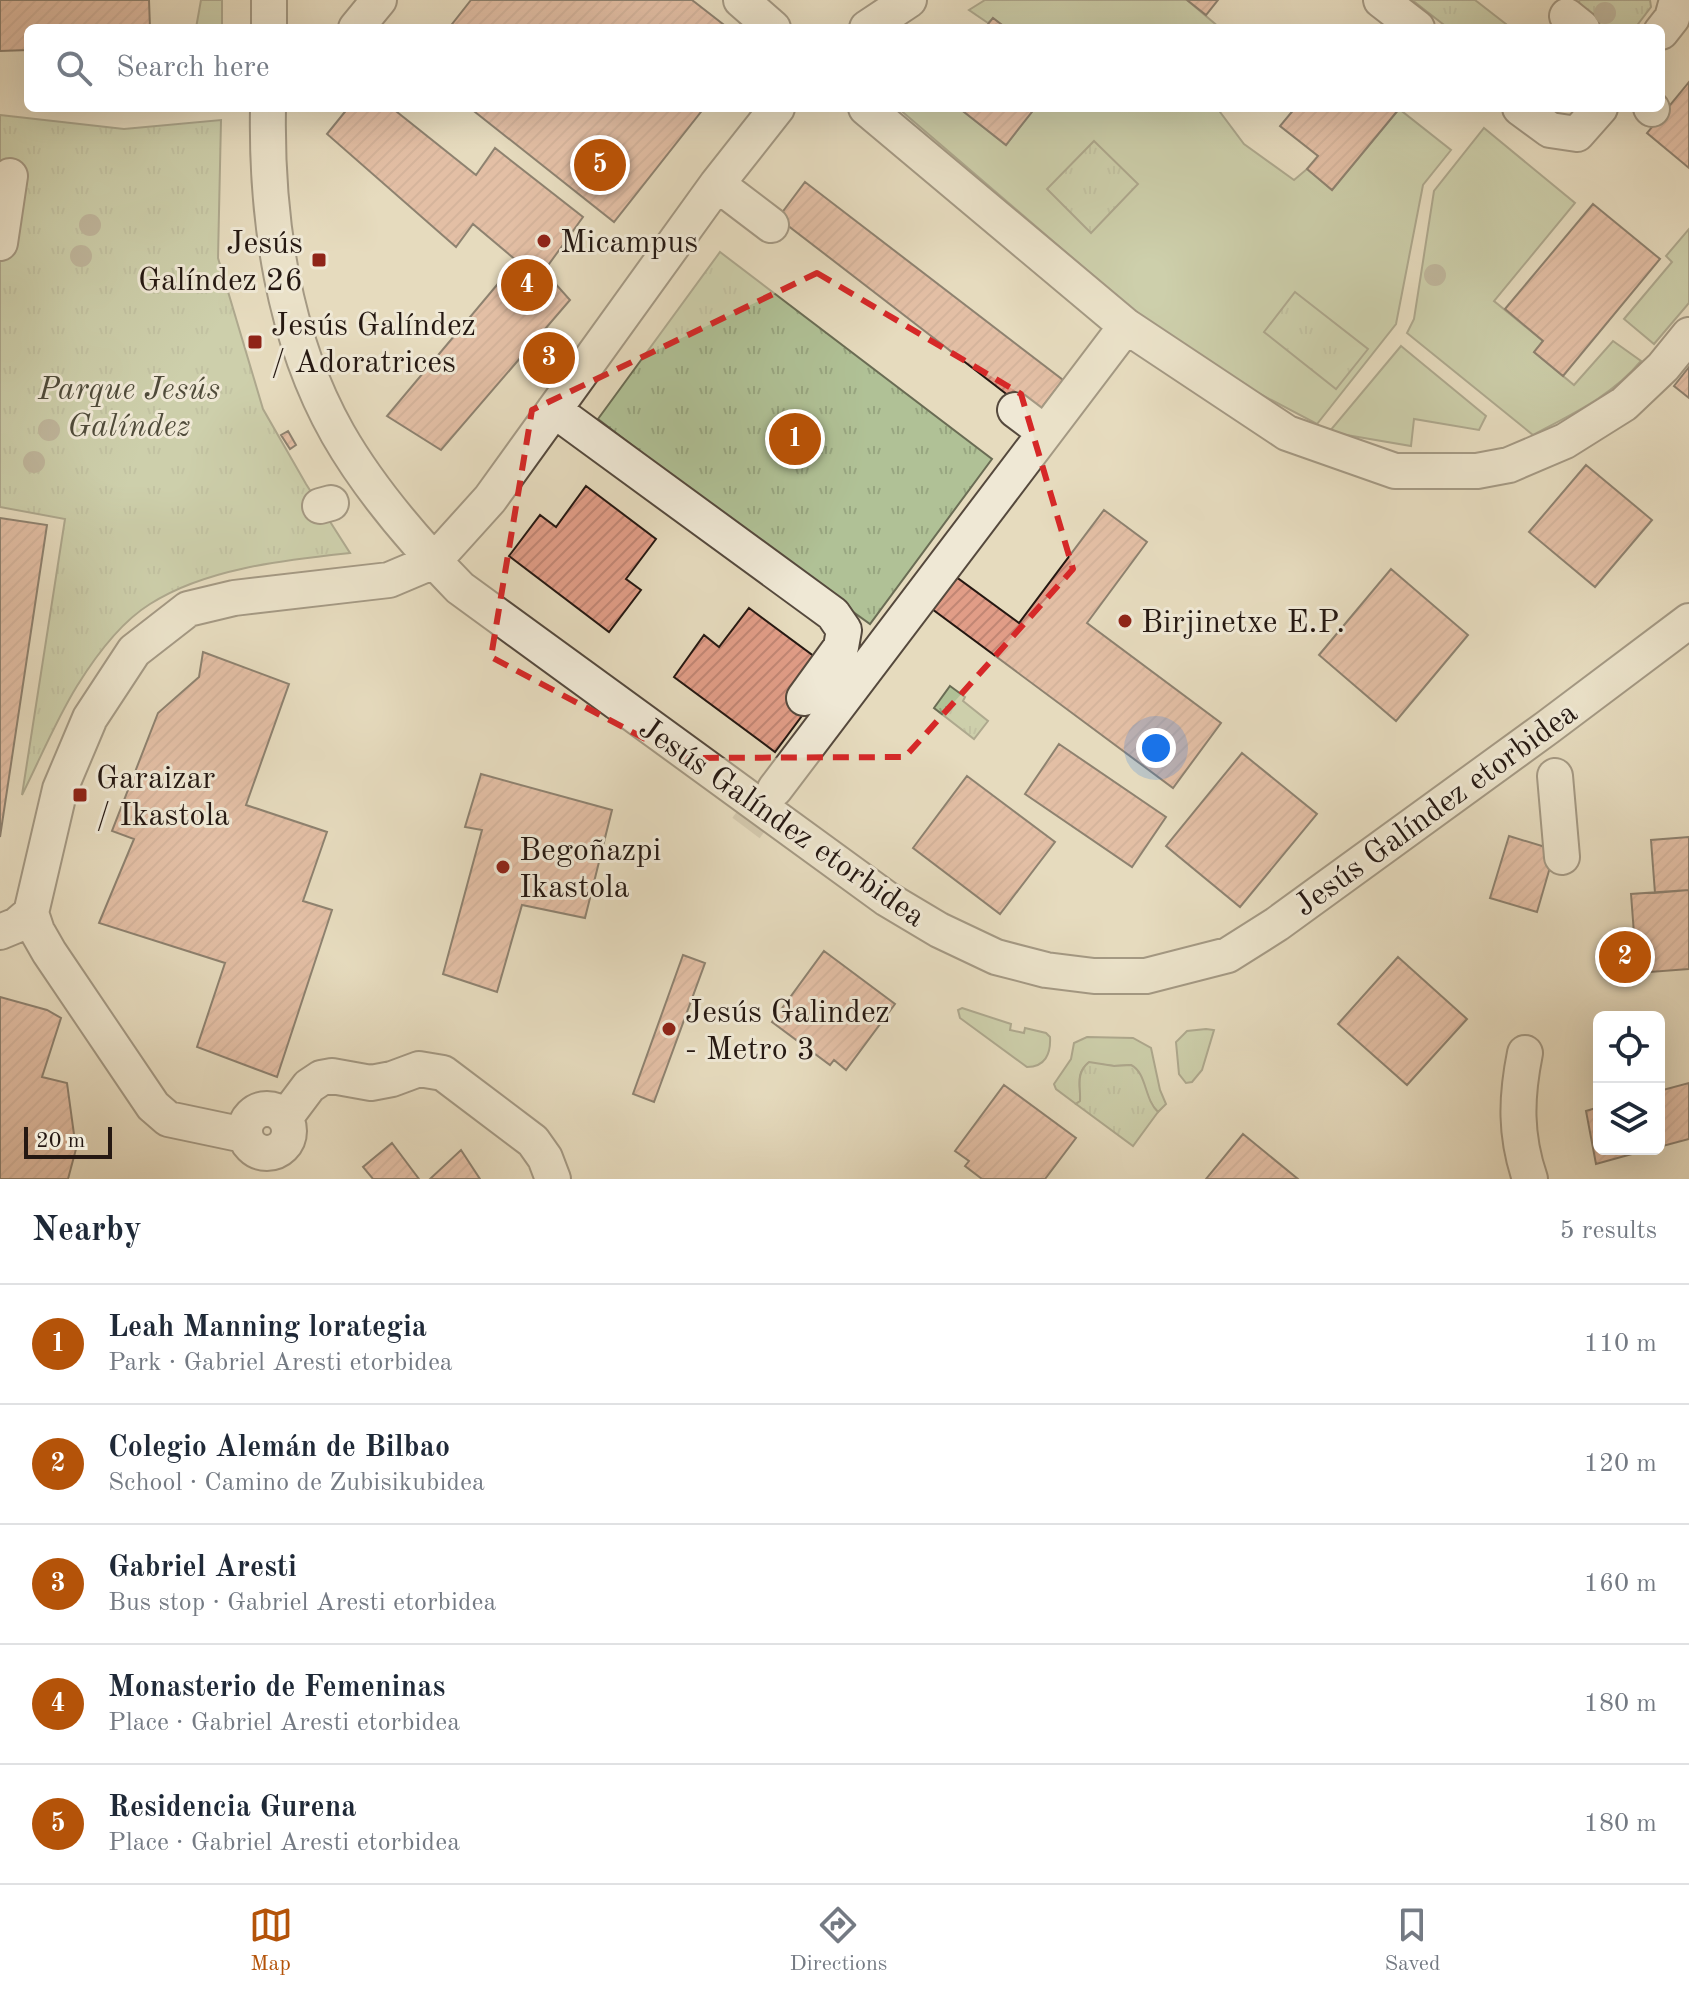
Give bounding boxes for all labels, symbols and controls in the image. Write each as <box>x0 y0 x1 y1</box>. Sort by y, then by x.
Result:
search box <box>24 24 1665 112</box>
icon: search <box>52 46 96 90</box>
text: Search here <box>116 53 270 83</box>
pin: 5 <box>574 135 626 195</box>
place label: Micampus <box>560 228 698 260</box>
place label: Jesús Galíndez 26 <box>138 229 303 298</box>
marker: Micampus <box>535 232 553 250</box>
marker: Jesús Galíndez 26 <box>310 251 328 269</box>
pin: 4 <box>501 255 553 315</box>
place label: Jesús Galíndez / Adoratrices <box>271 311 476 380</box>
pin: 3 <box>523 328 575 388</box>
marker: Jesús Galíndez / Adoratrices <box>246 333 264 351</box>
park label: Parque Jesús Galíndez <box>37 375 220 444</box>
pin: 1 <box>769 409 821 469</box>
place label: Birjinetxe E.P. <box>1141 608 1345 640</box>
marker: Birjinetxe E.P. <box>1116 612 1134 630</box>
street label: Jesús Galíndez etorbidea <box>1289 697 1584 924</box>
street label: Jesús Galíndez etorbidea <box>632 713 930 934</box>
your location <box>1136 728 1176 768</box>
place label: Garaizar / Ikastola <box>96 764 230 833</box>
marker: Garaizar / Ikastola <box>71 786 89 804</box>
place label: Begoñazpi Ikastola <box>519 836 661 905</box>
marker: Begoñazpi Ikastola <box>494 858 512 876</box>
pin: 2 <box>1599 927 1651 987</box>
place label: Jesús Galindez - Metro 3 <box>685 998 890 1067</box>
map controls <box>1593 1011 1665 1155</box>
button: locate <box>1593 1011 1665 1083</box>
marker: Jesús Galindez - Metro 3 <box>660 1020 678 1038</box>
button: layers <box>1593 1083 1665 1155</box>
scale bar <box>24 1123 112 1159</box>
text: 20 m <box>36 1130 85 1152</box>
text: Nearby <box>32 1214 142 1248</box>
text: 5 results <box>1559 1218 1657 1244</box>
text: Leah Manning lorategia <box>108 1313 427 1343</box>
text: 1 <box>50 1331 66 1357</box>
text: 110 m <box>1584 1331 1657 1357</box>
text: Park · Gabriel Aresti etorbidea <box>108 1350 453 1376</box>
text: Colegio Alemán de Bilbao <box>108 1433 450 1463</box>
text: 2 <box>50 1451 66 1477</box>
text: 120 m <box>1584 1451 1657 1477</box>
text: School · Camino de Zubisikubidea <box>108 1470 485 1496</box>
text: Gabriel Aresti <box>108 1553 297 1583</box>
text: 3 <box>50 1571 66 1597</box>
text: 160 m <box>1584 1571 1657 1597</box>
text: Bus stop · Gabriel Aresti etorbidea <box>108 1590 496 1616</box>
text: Monasterio de Femeninas <box>108 1673 445 1703</box>
text: 4 <box>50 1691 66 1717</box>
text: 180 m <box>1584 1691 1657 1717</box>
text: Place · Gabriel Aresti etorbidea <box>108 1710 460 1736</box>
text: Residencia Gurena <box>108 1793 357 1823</box>
text: 5 <box>50 1811 66 1837</box>
text: 180 m <box>1584 1811 1657 1837</box>
text: Place · Gabriel Aresti etorbidea <box>108 1830 460 1856</box>
tab: Map <box>249 1903 293 1978</box>
tab: Directions <box>790 1903 887 1978</box>
tab: Saved <box>1384 1903 1440 1978</box>

